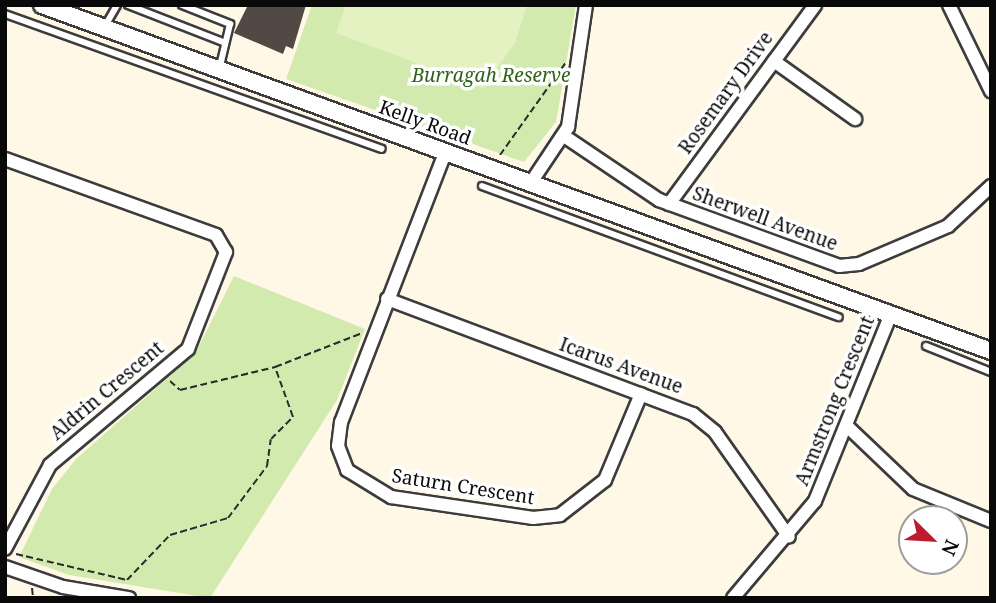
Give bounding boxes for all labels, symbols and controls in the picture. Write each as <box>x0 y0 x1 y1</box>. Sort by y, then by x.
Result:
street label: Rosemary Drive <box>674 27 778 159</box>
park label: Burragah Reserve <box>412 65 570 87</box>
street label: Kelly Road <box>376 96 474 150</box>
street label: Sherwell Avenue <box>689 182 841 256</box>
street label: Armstrong Crescent <box>791 313 879 489</box>
street label: Icarus Avenue <box>556 333 686 399</box>
street label: Aldrin Crescent <box>46 337 168 445</box>
street label: Saturn Crescent <box>390 464 536 510</box>
north arrow <box>898 505 968 575</box>
text: N <box>935 536 965 560</box>

